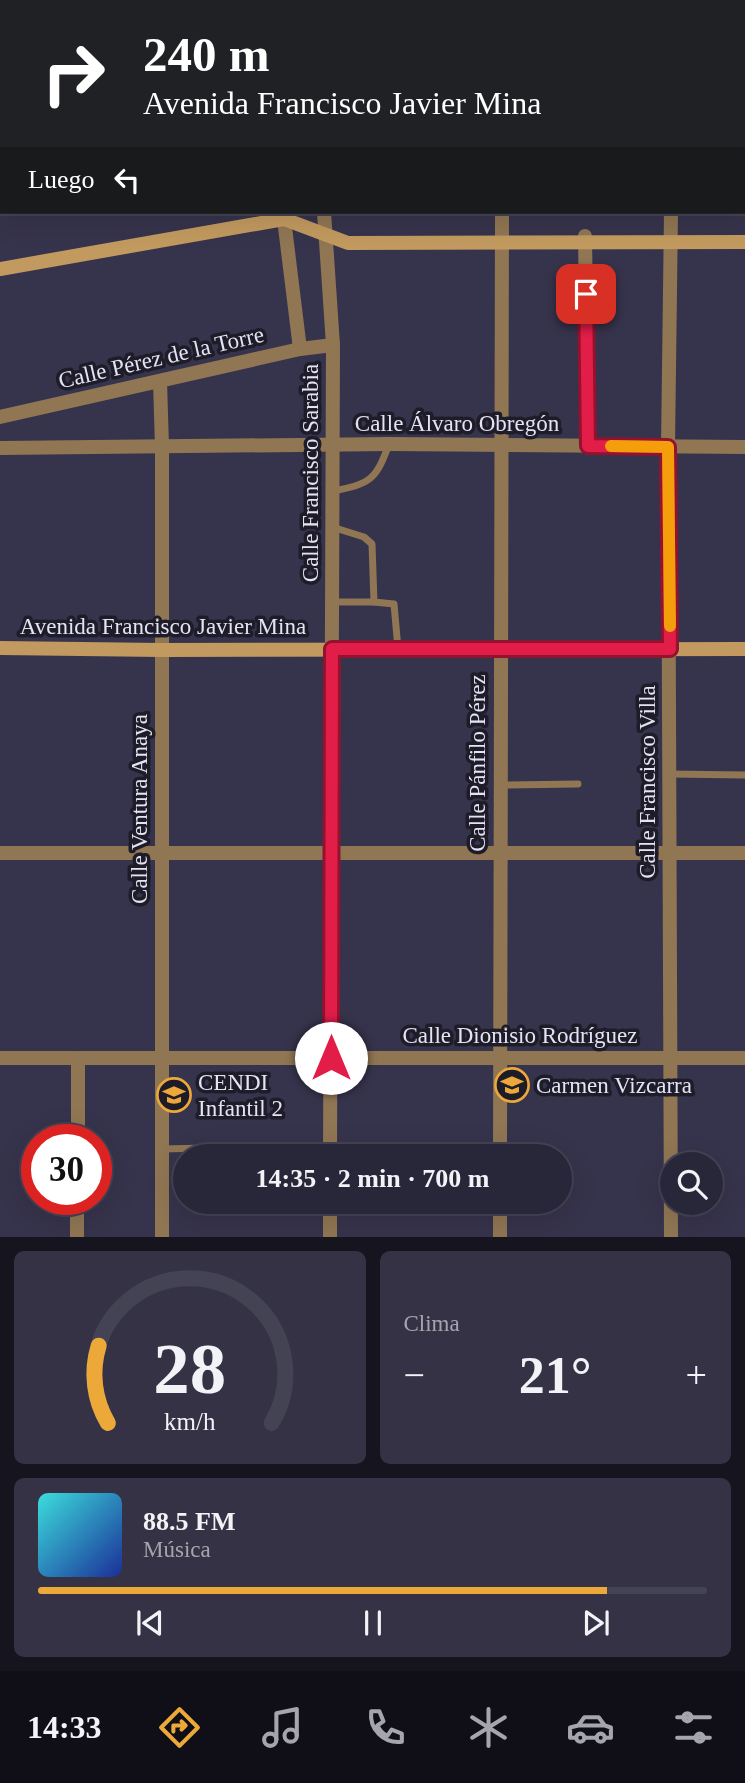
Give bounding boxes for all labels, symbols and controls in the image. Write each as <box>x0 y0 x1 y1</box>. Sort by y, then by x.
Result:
text: 240 m <box>143 27 270 82</box>
icon: right <box>28 28 119 119</box>
text: Avenida Francisco Javier Mina <box>143 85 541 121</box>
icon: left <box>108 161 146 199</box>
text: Luego <box>28 165 94 194</box>
pin <box>556 264 616 324</box>
icon: arrive <box>567 275 605 313</box>
street label: Calle Pérez de la Torre <box>56 322 266 393</box>
street label: Calle Francisco Sarabia <box>298 364 323 582</box>
street label: Calle Álvaro Obregón <box>355 411 560 436</box>
street label: Avenida Francisco Javier Mina <box>20 614 306 639</box>
street label: Calle Pánfilo Pérez <box>465 674 490 852</box>
street label: Calle Francisco Villa <box>635 685 660 879</box>
street label: Calle Ventura Anaya <box>127 714 152 904</box>
position arrow <box>294 1021 368 1095</box>
street label: Calle Dionisio Rodríguez <box>402 1023 638 1048</box>
school or university icon: Carmen Vizcarra <box>493 1066 531 1104</box>
place label: CENDI Infantil 2 <box>198 1070 283 1121</box>
place label: Carmen Vizcarra <box>536 1073 692 1098</box>
school or university icon: CENDI Infantil 2 <box>155 1076 193 1114</box>
speed limit sign: 30 <box>21 1124 112 1215</box>
map controls <box>660 1152 723 1215</box>
button: search <box>660 1152 723 1215</box>
text: 14:35 · 2 min · 700 m <box>256 1164 490 1193</box>
text: Clima <box>404 1311 460 1336</box>
text: 28 <box>153 1329 226 1410</box>
text: 21° <box>519 1347 592 1404</box>
text: − <box>404 1354 425 1396</box>
text: + <box>686 1354 707 1396</box>
text: km/h <box>164 1408 216 1435</box>
text: 88.5 FM <box>143 1507 235 1536</box>
text: Música <box>143 1537 211 1562</box>
icon: previous <box>131 1604 169 1642</box>
icon: pause <box>354 1604 392 1642</box>
icon: next <box>577 1604 615 1642</box>
icon: directions <box>155 1703 204 1752</box>
icon: music <box>258 1703 307 1752</box>
icon: phone <box>361 1703 410 1752</box>
icon: climate <box>464 1703 513 1752</box>
icon: car <box>566 1703 615 1752</box>
icon: filters <box>669 1703 718 1752</box>
text: 14:33 <box>27 1709 102 1745</box>

